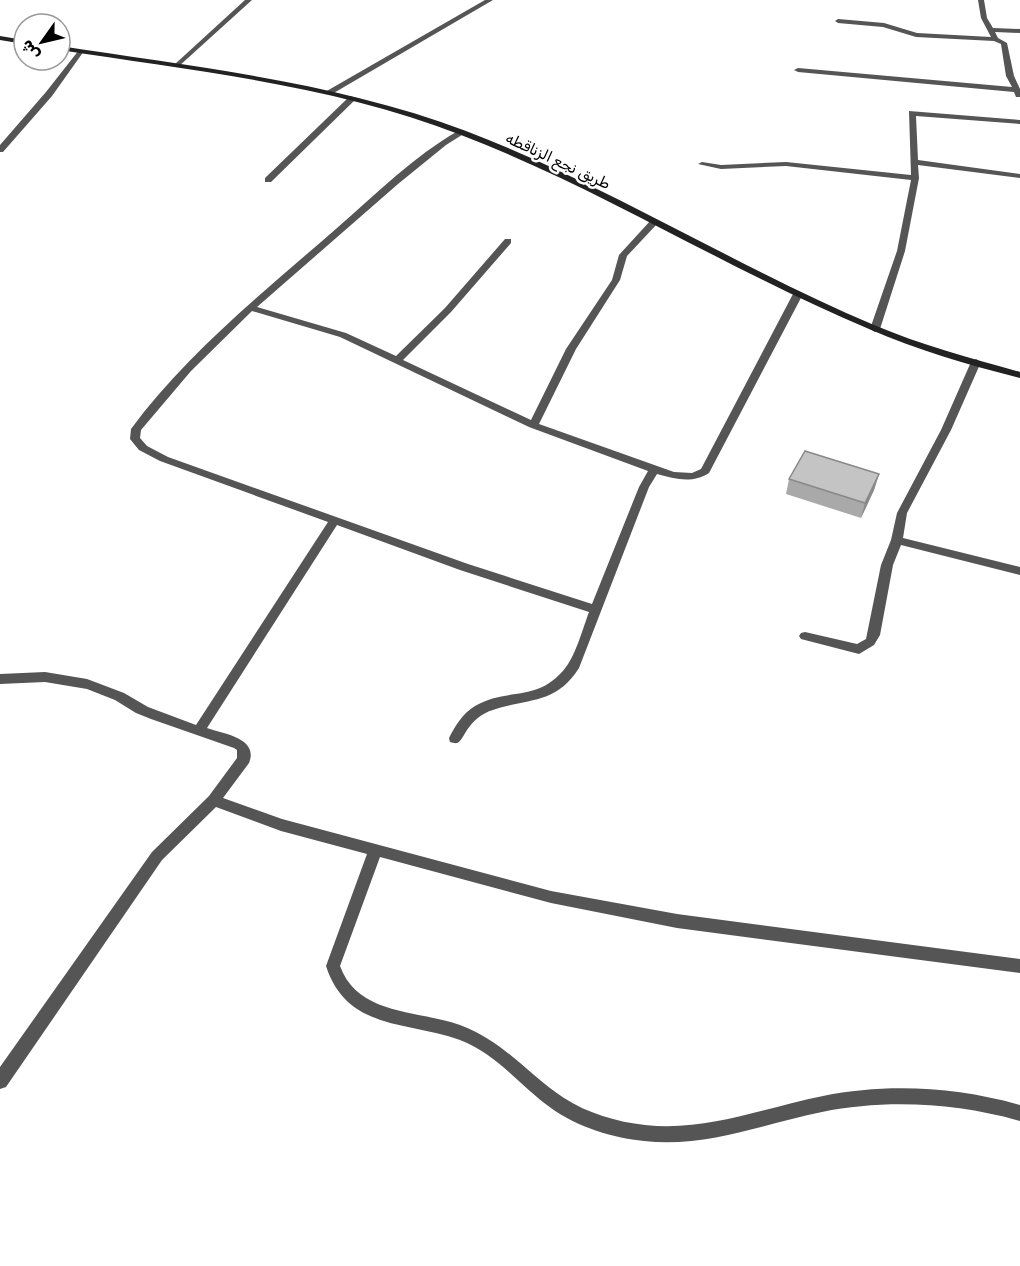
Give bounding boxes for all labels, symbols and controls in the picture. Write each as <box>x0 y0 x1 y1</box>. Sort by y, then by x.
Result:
north arrow <box>12 12 72 72</box>
text: ش <box>16 36 44 64</box>
street label: طريق نجع الزناقطه <box>502 129 613 195</box>

